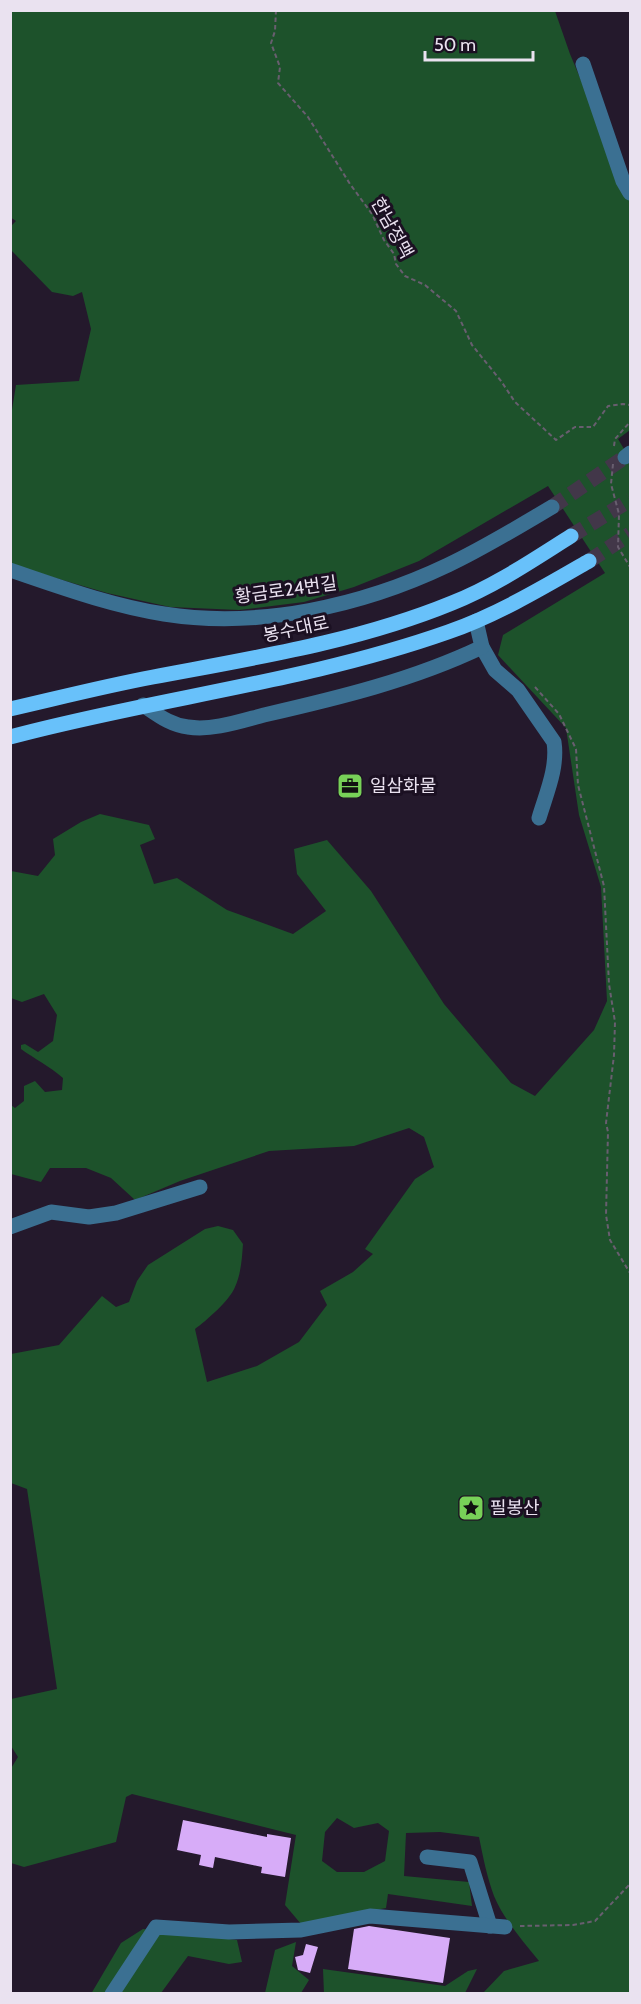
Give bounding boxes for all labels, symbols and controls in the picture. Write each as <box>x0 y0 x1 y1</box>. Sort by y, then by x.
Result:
scale bar <box>425 24 533 62</box>
text: 50 m <box>434 34 476 56</box>
street label: 한남정맥 <box>366 194 418 262</box>
street label: 황금로24번길 <box>234 572 338 608</box>
street label: 봉수대로 <box>261 611 331 647</box>
office icon: 일삼화물 <box>335 771 365 801</box>
place label: 일삼화물 <box>370 775 436 797</box>
place icon: 필봉산 <box>456 1493 486 1523</box>
place label: 필봉산 <box>490 1497 540 1519</box>

